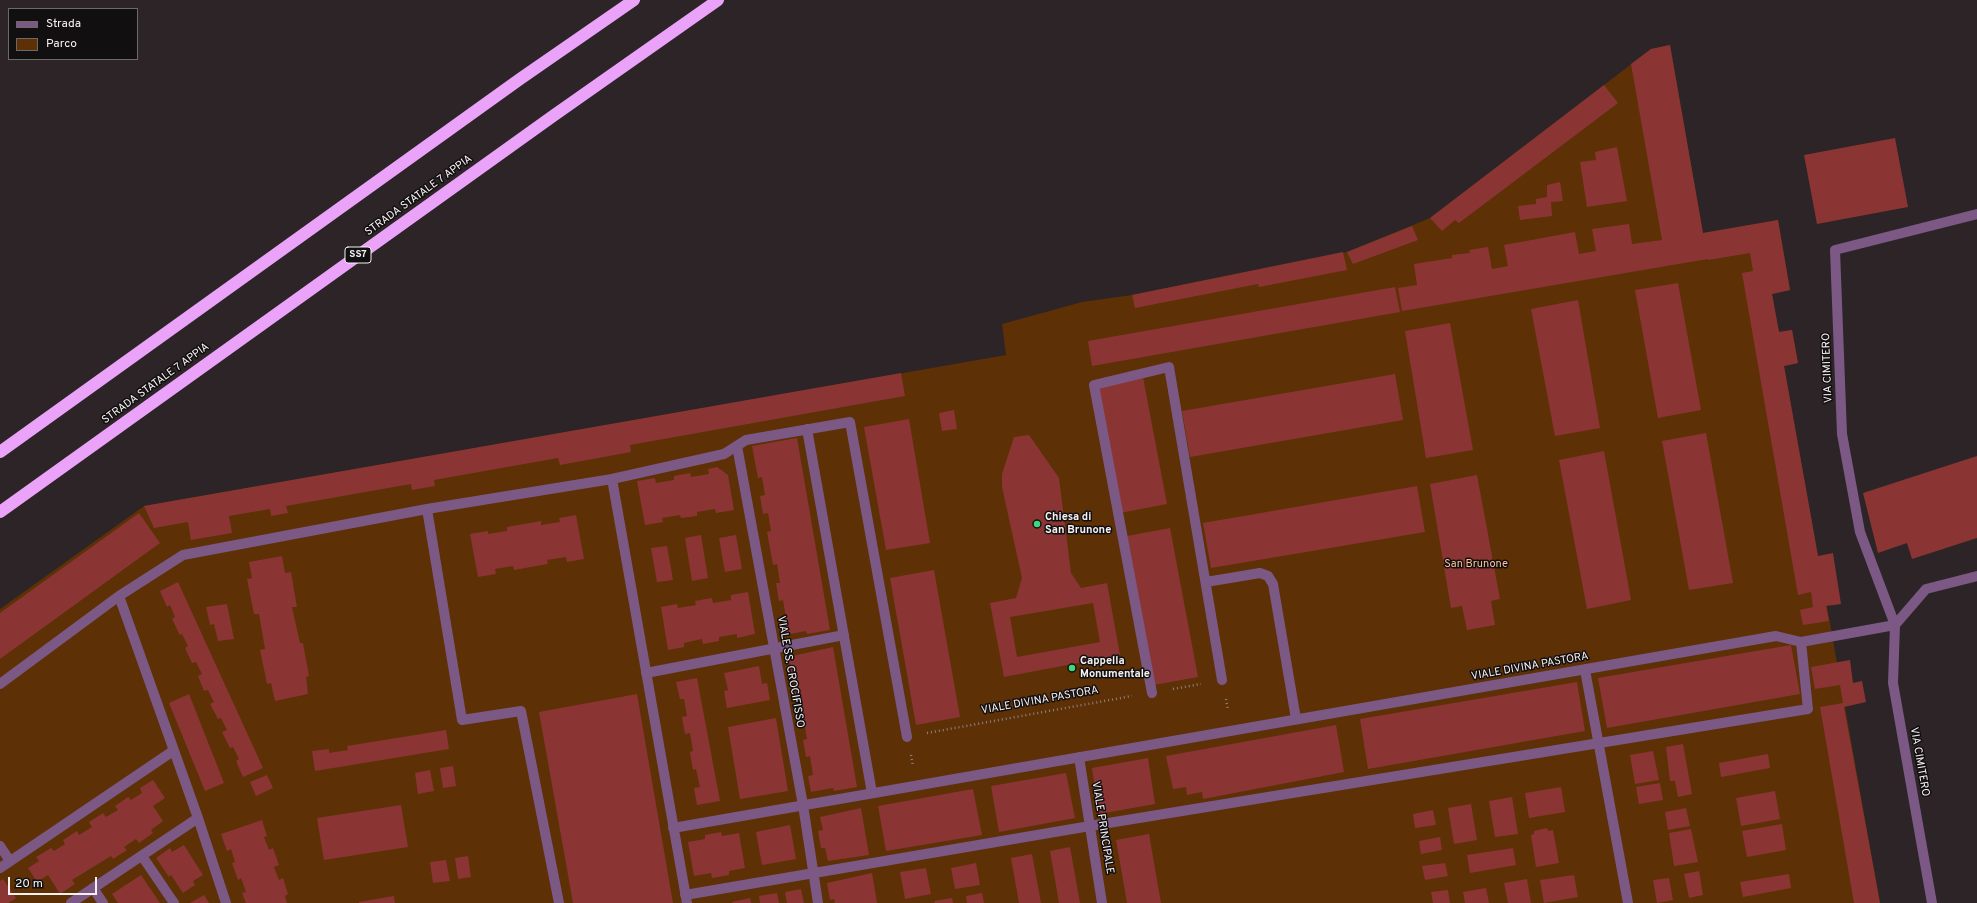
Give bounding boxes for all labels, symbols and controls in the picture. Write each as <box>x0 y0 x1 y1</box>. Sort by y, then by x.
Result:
legend <box>8 8 138 60</box>
text: Strada <box>46 16 81 32</box>
text: Parco <box>46 36 77 52</box>
street label: STRADA STATALE 7 APPIA <box>363 153 475 239</box>
road number: SS7 <box>345 247 371 263</box>
street label: VIA CIMITERO <box>1820 333 1836 403</box>
street label: STRADA STATALE 7 APPIA <box>100 341 212 427</box>
place label: Chiesa di San Brunone <box>1045 511 1111 537</box>
marker: Chiesa di San Brunone <box>1032 519 1042 529</box>
park label: San Brunone <box>1444 558 1508 572</box>
street label: VIALE SS. CROCIFISSO <box>774 615 806 729</box>
street label: VIALE DIVINA PASTORA <box>1470 650 1590 684</box>
place label: Cappella Monumentale <box>1080 655 1150 681</box>
marker: Cappella Monumentale <box>1067 663 1077 673</box>
street label: VIALE DIVINA PASTORA <box>980 684 1100 718</box>
street label: VIA CIMITERO <box>1906 726 1932 798</box>
street label: VIALE PRINCIPALE <box>1088 781 1116 875</box>
scale bar <box>10 869 99 895</box>
text: 20 m <box>15 876 43 892</box>

